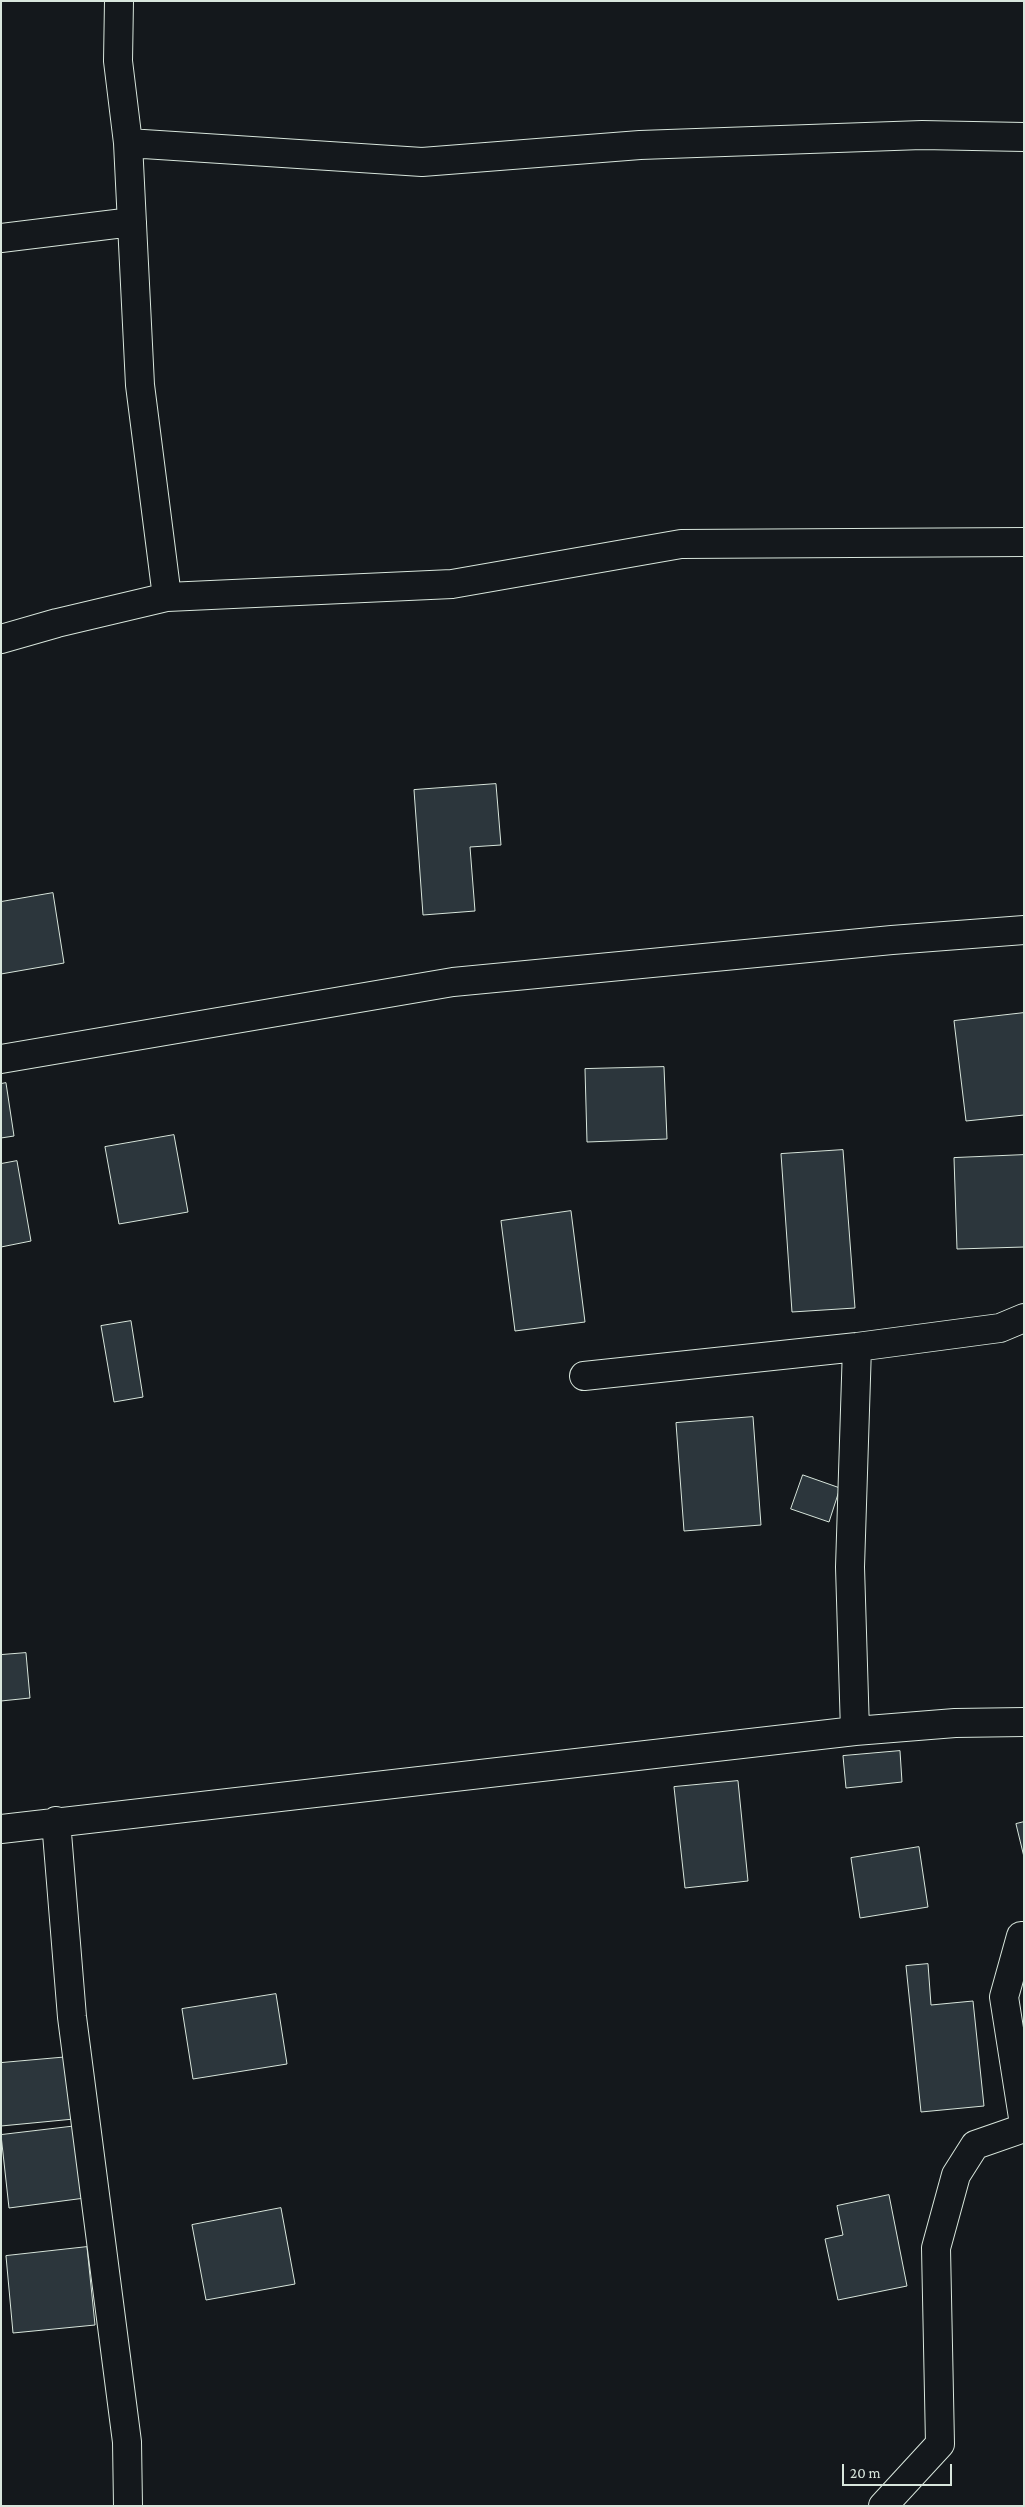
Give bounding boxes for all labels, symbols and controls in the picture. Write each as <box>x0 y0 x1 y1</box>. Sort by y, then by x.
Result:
scale bar <box>845 2454 955 2486</box>
text: 20 m <box>850 2465 881 2481</box>

